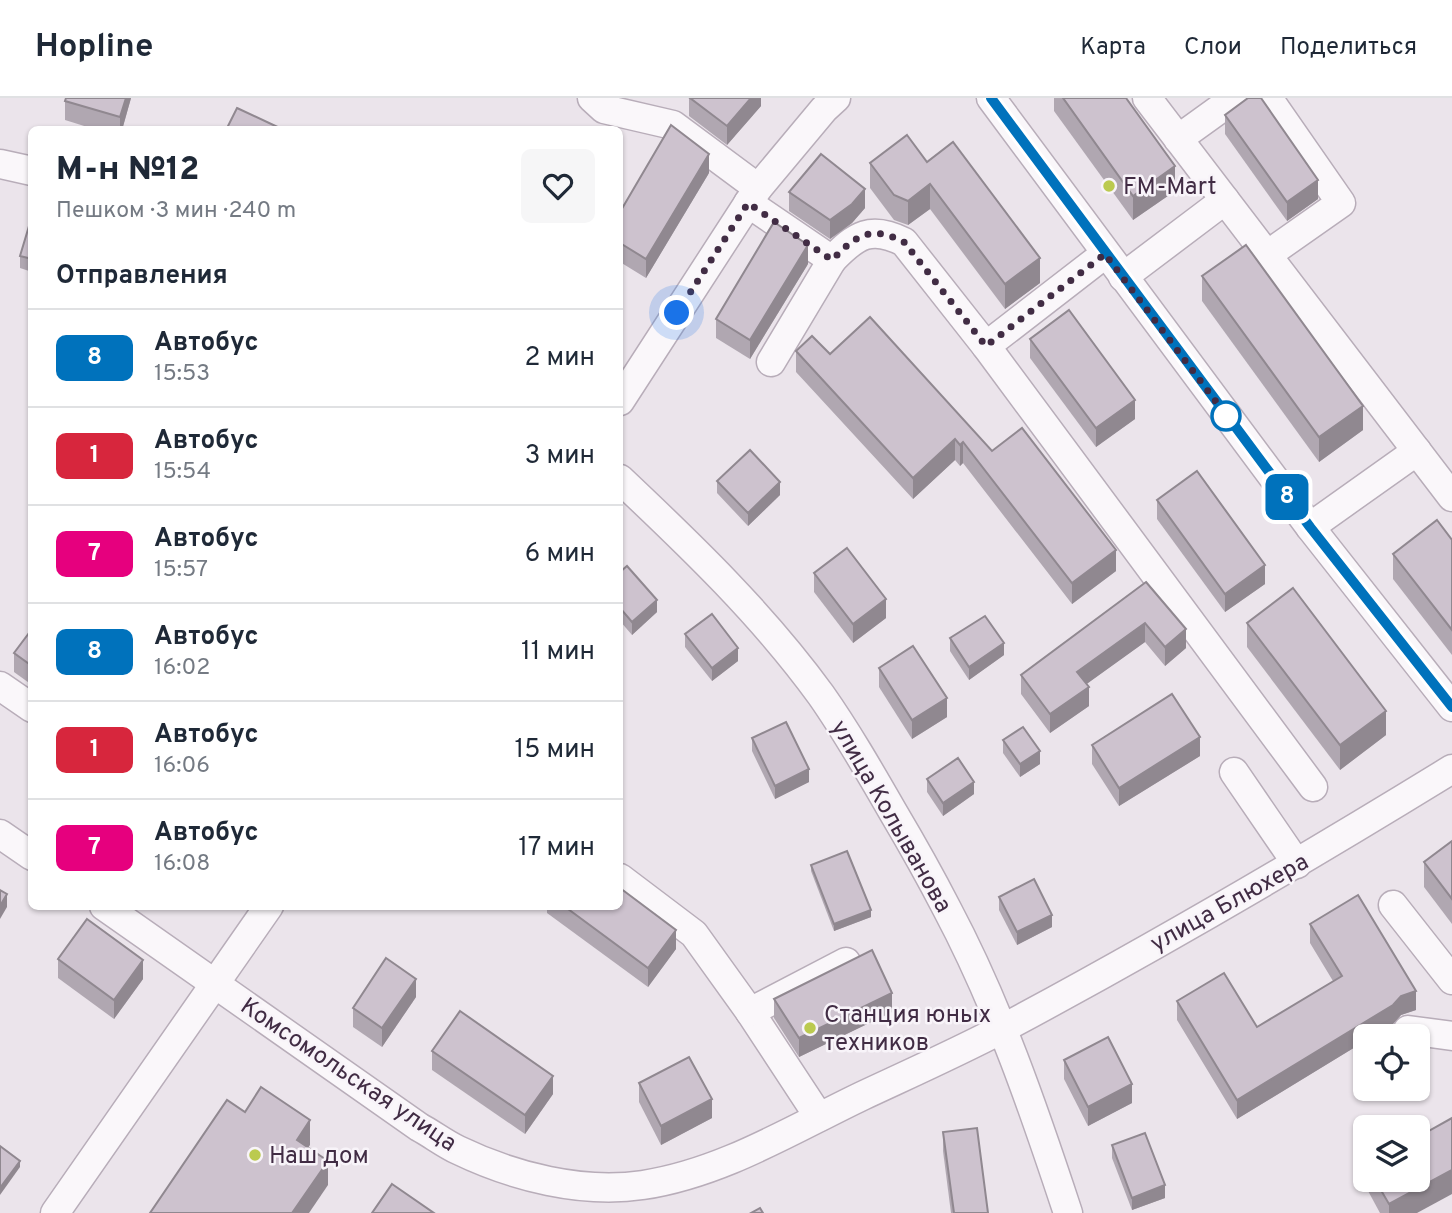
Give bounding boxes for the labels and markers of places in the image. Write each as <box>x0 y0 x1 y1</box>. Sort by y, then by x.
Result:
place label: FM-Mart <box>1123 173 1216 203</box>
marker: FM-Mart <box>1101 178 1117 194</box>
unlabelled marker <box>1211 401 1241 431</box>
place label: Станция юных техников <box>824 1001 991 1059</box>
marker: Станция юных техников <box>802 1020 818 1036</box>
place label: Наш дом <box>269 1142 369 1172</box>
marker: Наш дом <box>247 1147 263 1163</box>

